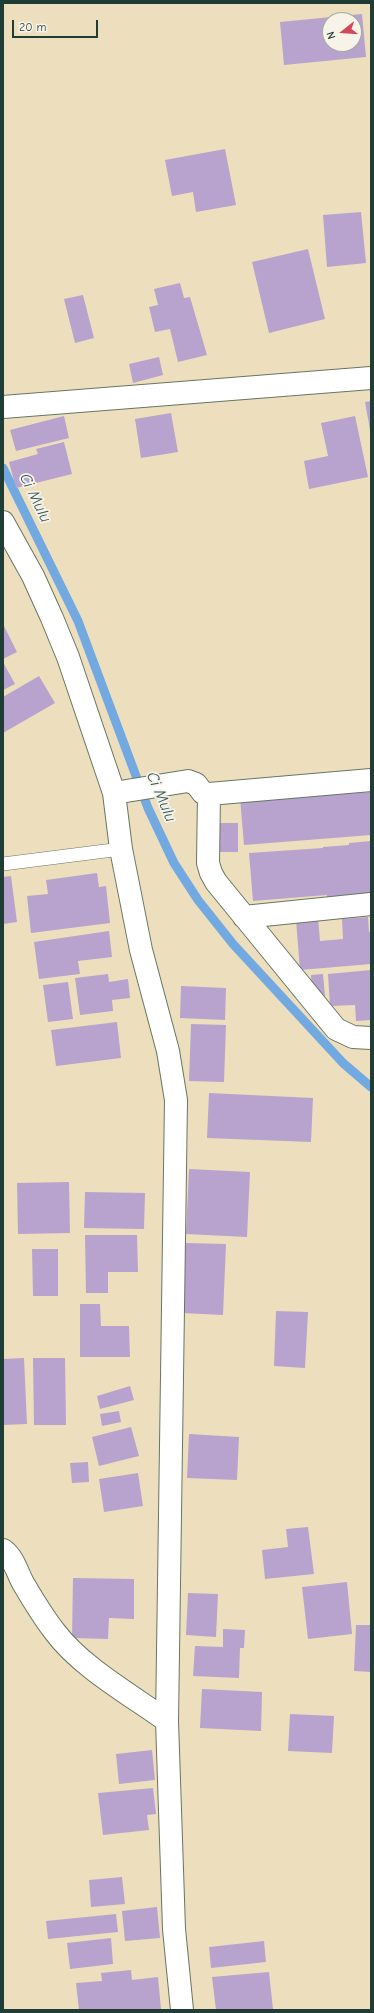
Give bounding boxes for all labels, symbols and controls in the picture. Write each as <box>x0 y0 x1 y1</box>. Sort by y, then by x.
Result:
scale bar <box>14 12 100 38</box>
north arrow <box>322 12 362 52</box>
text: 20 m <box>19 20 47 34</box>
text: N <box>324 30 338 41</box>
water label: Ci Mulu <box>15 470 55 526</box>
water label: Ci Mulu <box>142 769 180 825</box>

